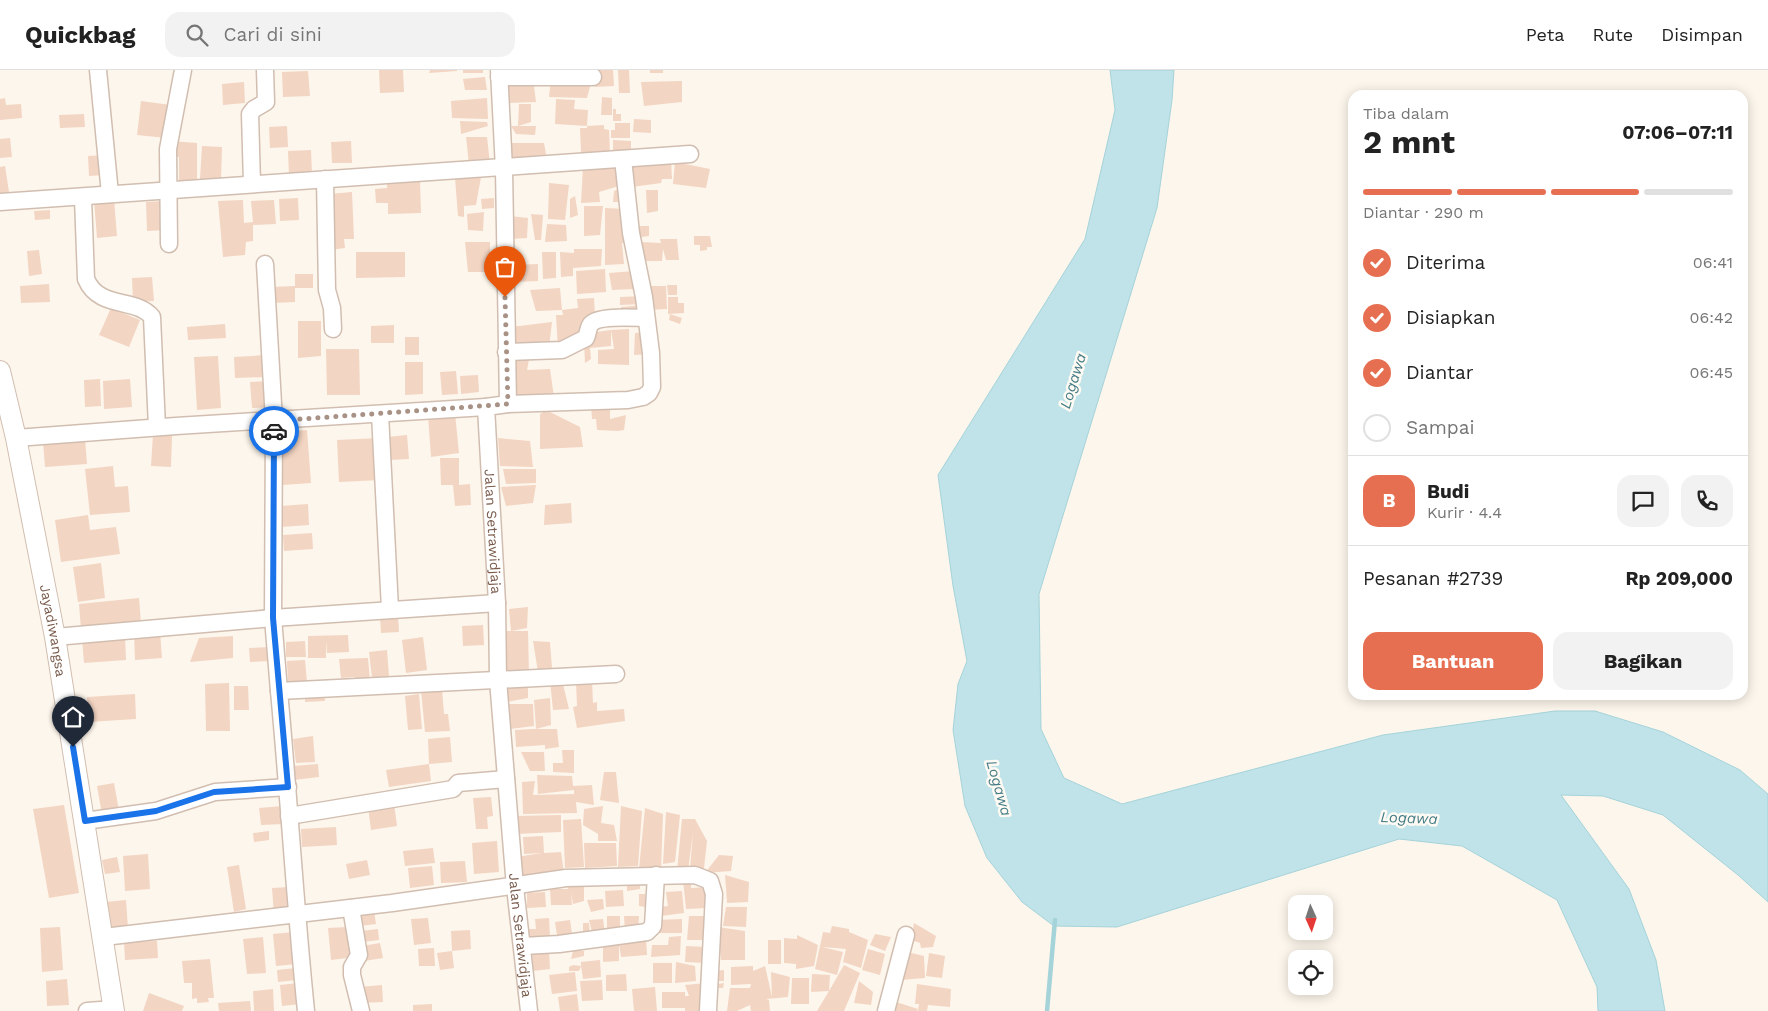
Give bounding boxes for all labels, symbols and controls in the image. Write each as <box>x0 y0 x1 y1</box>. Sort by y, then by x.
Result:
search box <box>165 12 515 57</box>
text: Quickbag <box>25 21 135 49</box>
icon: search <box>183 21 211 49</box>
text: Cari di sini <box>223 23 322 46</box>
text: Peta <box>1526 24 1564 45</box>
text: Rute <box>1592 24 1633 45</box>
text: Disimpan <box>1661 24 1743 45</box>
text: Tiba dalam <box>1363 104 1449 123</box>
text: 07:06–07:11 <box>1622 121 1733 144</box>
text: 2 mnt <box>1363 123 1455 161</box>
text: Diantar · 290 m <box>1363 203 1484 222</box>
pin <box>484 246 526 297</box>
icon: check <box>1363 249 1391 277</box>
text: Diterima <box>1406 251 1485 274</box>
icon: bag <box>491 253 519 281</box>
text: 06:41 <box>1693 253 1733 272</box>
icon: check <box>1363 304 1391 332</box>
text: Disiapkan <box>1406 306 1496 329</box>
text: 06:42 <box>1689 308 1733 327</box>
water label: Logawa <box>1056 351 1090 411</box>
icon: check <box>1363 359 1391 387</box>
text: Diantar <box>1406 361 1474 384</box>
text: 06:45 <box>1689 363 1733 382</box>
courier <box>249 406 299 456</box>
text: Sampai <box>1406 416 1475 439</box>
icon: car <box>260 417 288 445</box>
street label: Jalan Setrawidjaja <box>481 469 504 594</box>
button: chat <box>1617 475 1669 527</box>
button: phone <box>1681 475 1733 527</box>
text: Budi <box>1427 480 1469 503</box>
text: B <box>1383 489 1396 512</box>
text: Kurir · 4.4 <box>1427 503 1502 522</box>
text: Pesanan #2739 <box>1363 567 1503 590</box>
text: Rp 209,000 <box>1625 567 1733 590</box>
street label: Jayadiwangsa <box>37 583 69 678</box>
button: Bantuan <box>1363 632 1543 690</box>
button: Bagikan <box>1553 632 1733 690</box>
pin <box>52 696 94 747</box>
icon: home <box>59 703 87 731</box>
water label: Logawa <box>982 758 1016 818</box>
water label: Logawa <box>1380 808 1438 828</box>
street label: Jalan Setrawidjaja <box>506 873 535 998</box>
north arrow <box>1288 895 1332 940</box>
map controls <box>1288 895 1333 995</box>
button: locate <box>1288 950 1333 995</box>

